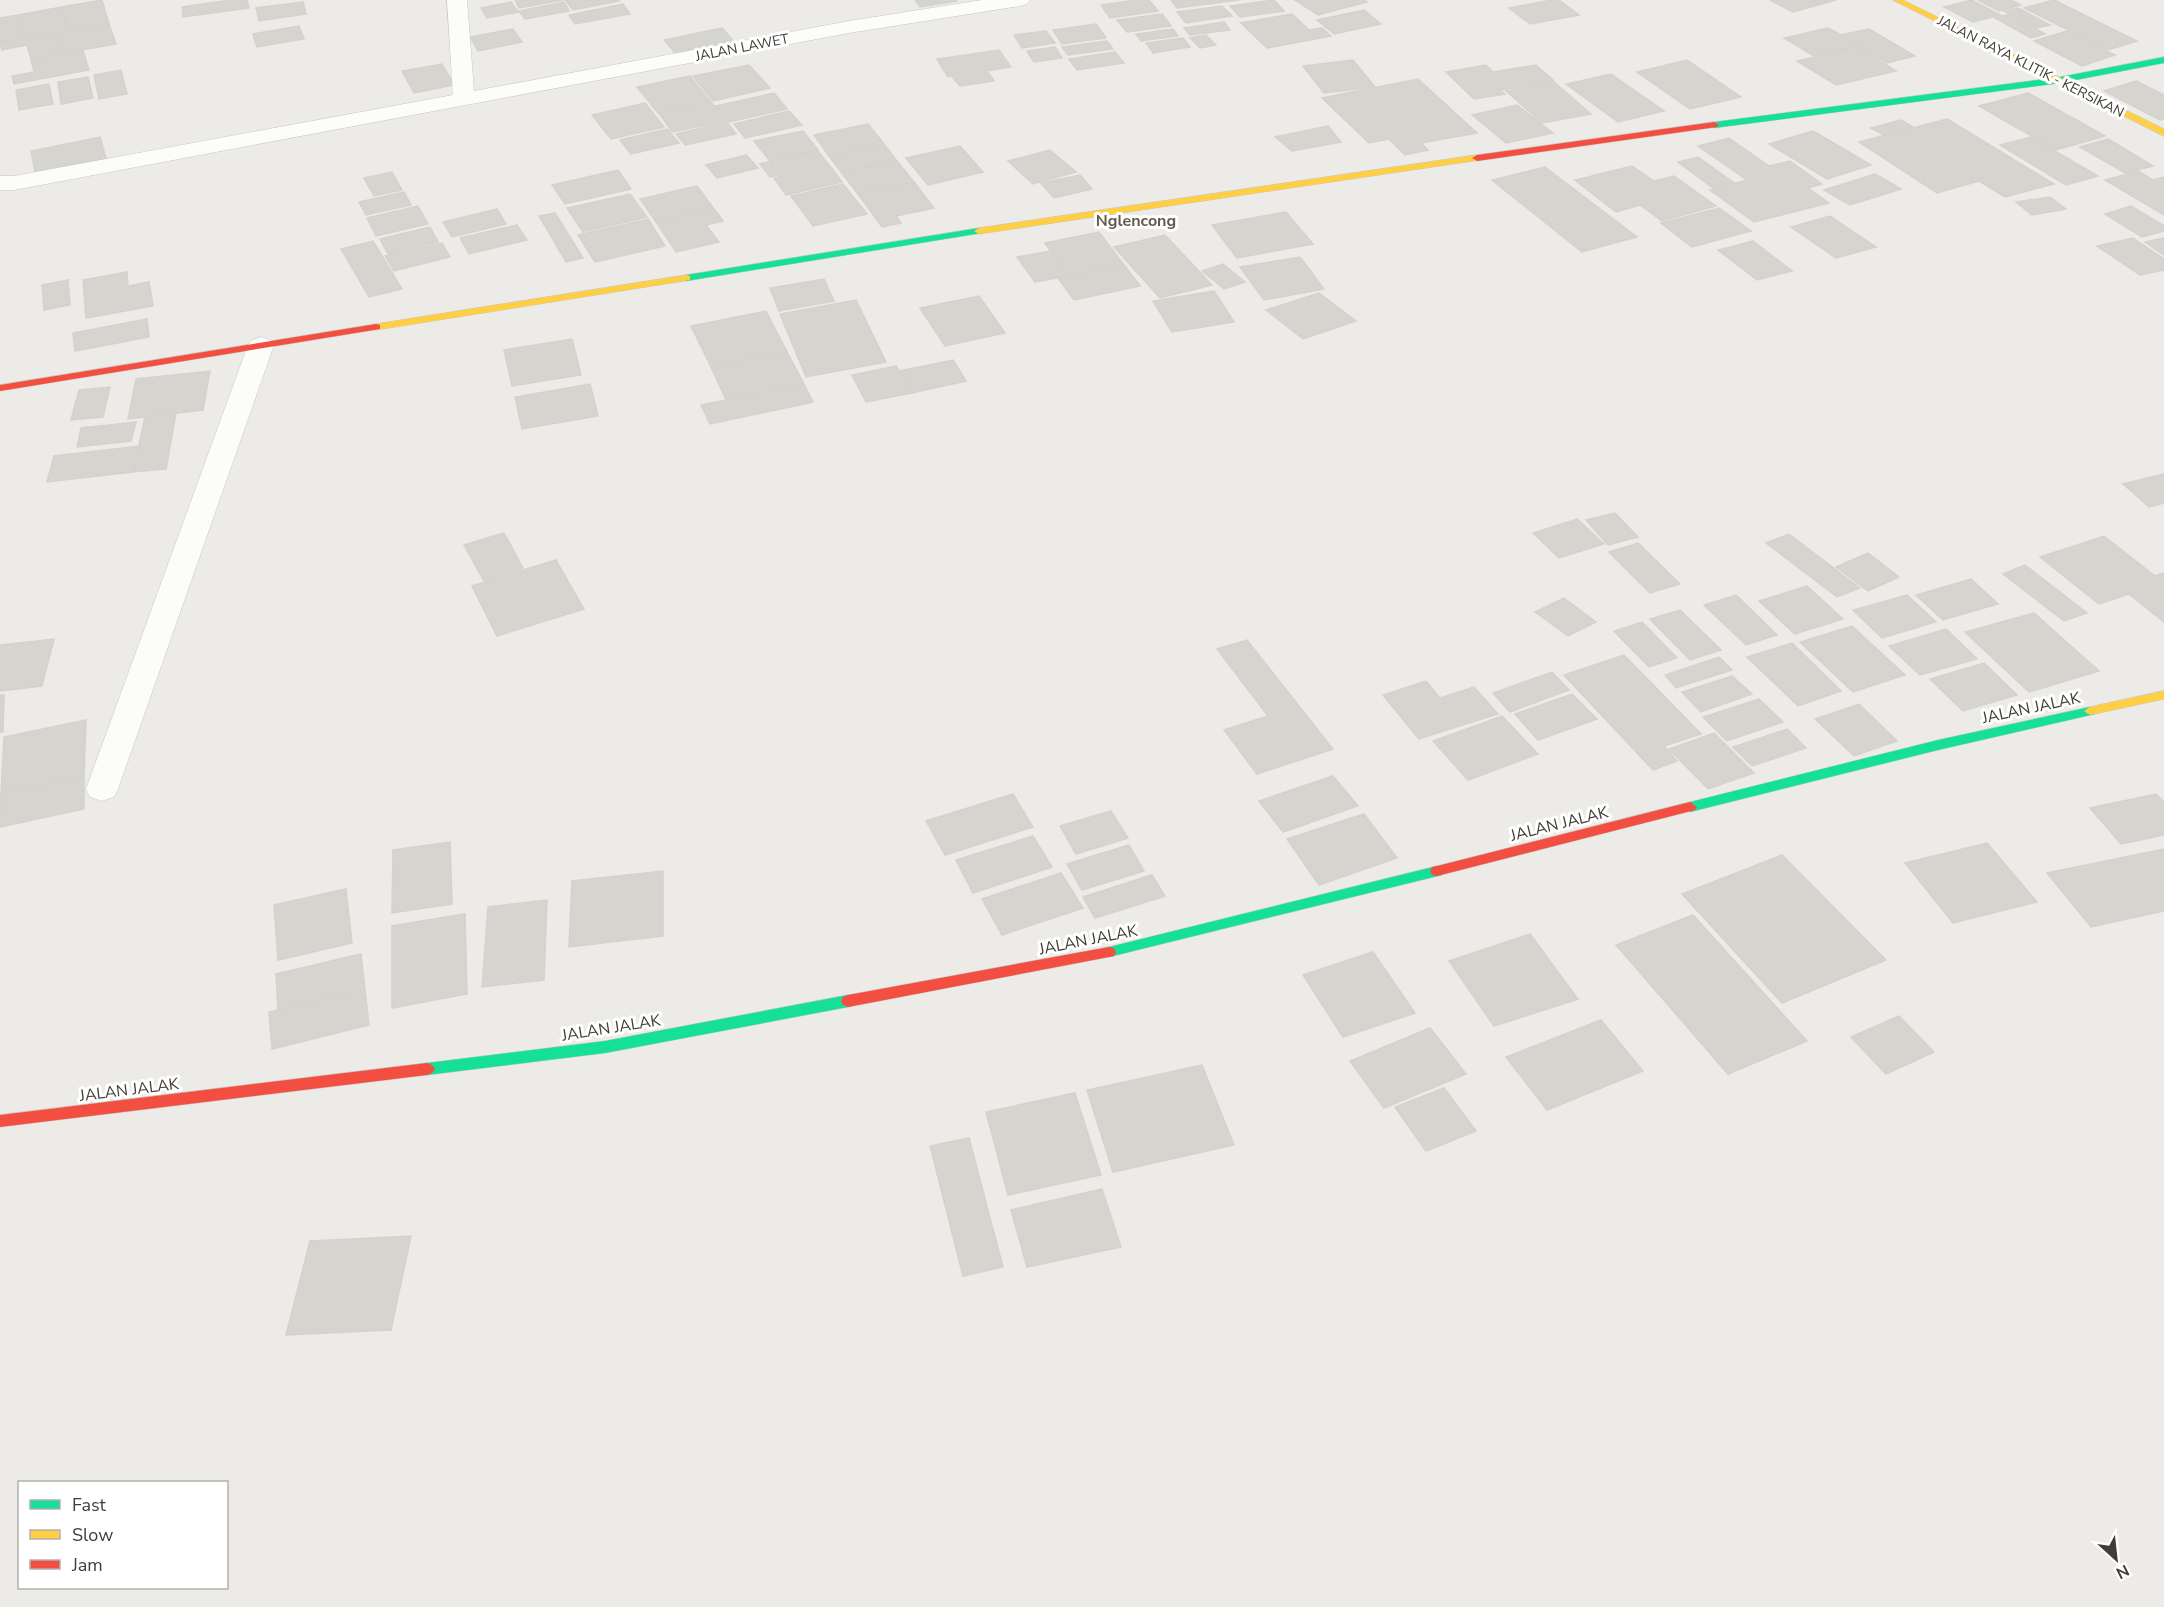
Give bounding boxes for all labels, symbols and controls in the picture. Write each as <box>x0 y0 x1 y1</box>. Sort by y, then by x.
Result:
street label: JALAN RAYA KLITIK - KERSIKAN <box>1933 10 2127 122</box>
street label: JALAN LAWET <box>693 29 791 66</box>
district label: Nglencong <box>1096 210 1176 232</box>
street label: JALAN JALAK <box>1979 687 2083 729</box>
street label: JALAN JALAK <box>1507 801 1611 847</box>
street label: JALAN JALAK <box>1036 919 1140 960</box>
street label: JALAN JALAK <box>559 1009 663 1047</box>
street label: JALAN JALAK <box>77 1073 181 1107</box>
legend <box>18 1481 228 1589</box>
text: Fast <box>72 1493 107 1517</box>
text: Slow <box>72 1523 113 1547</box>
north arrow <box>2086 1529 2146 1589</box>
text: Jam <box>71 1553 103 1577</box>
text: N <box>2112 1559 2133 1584</box>

